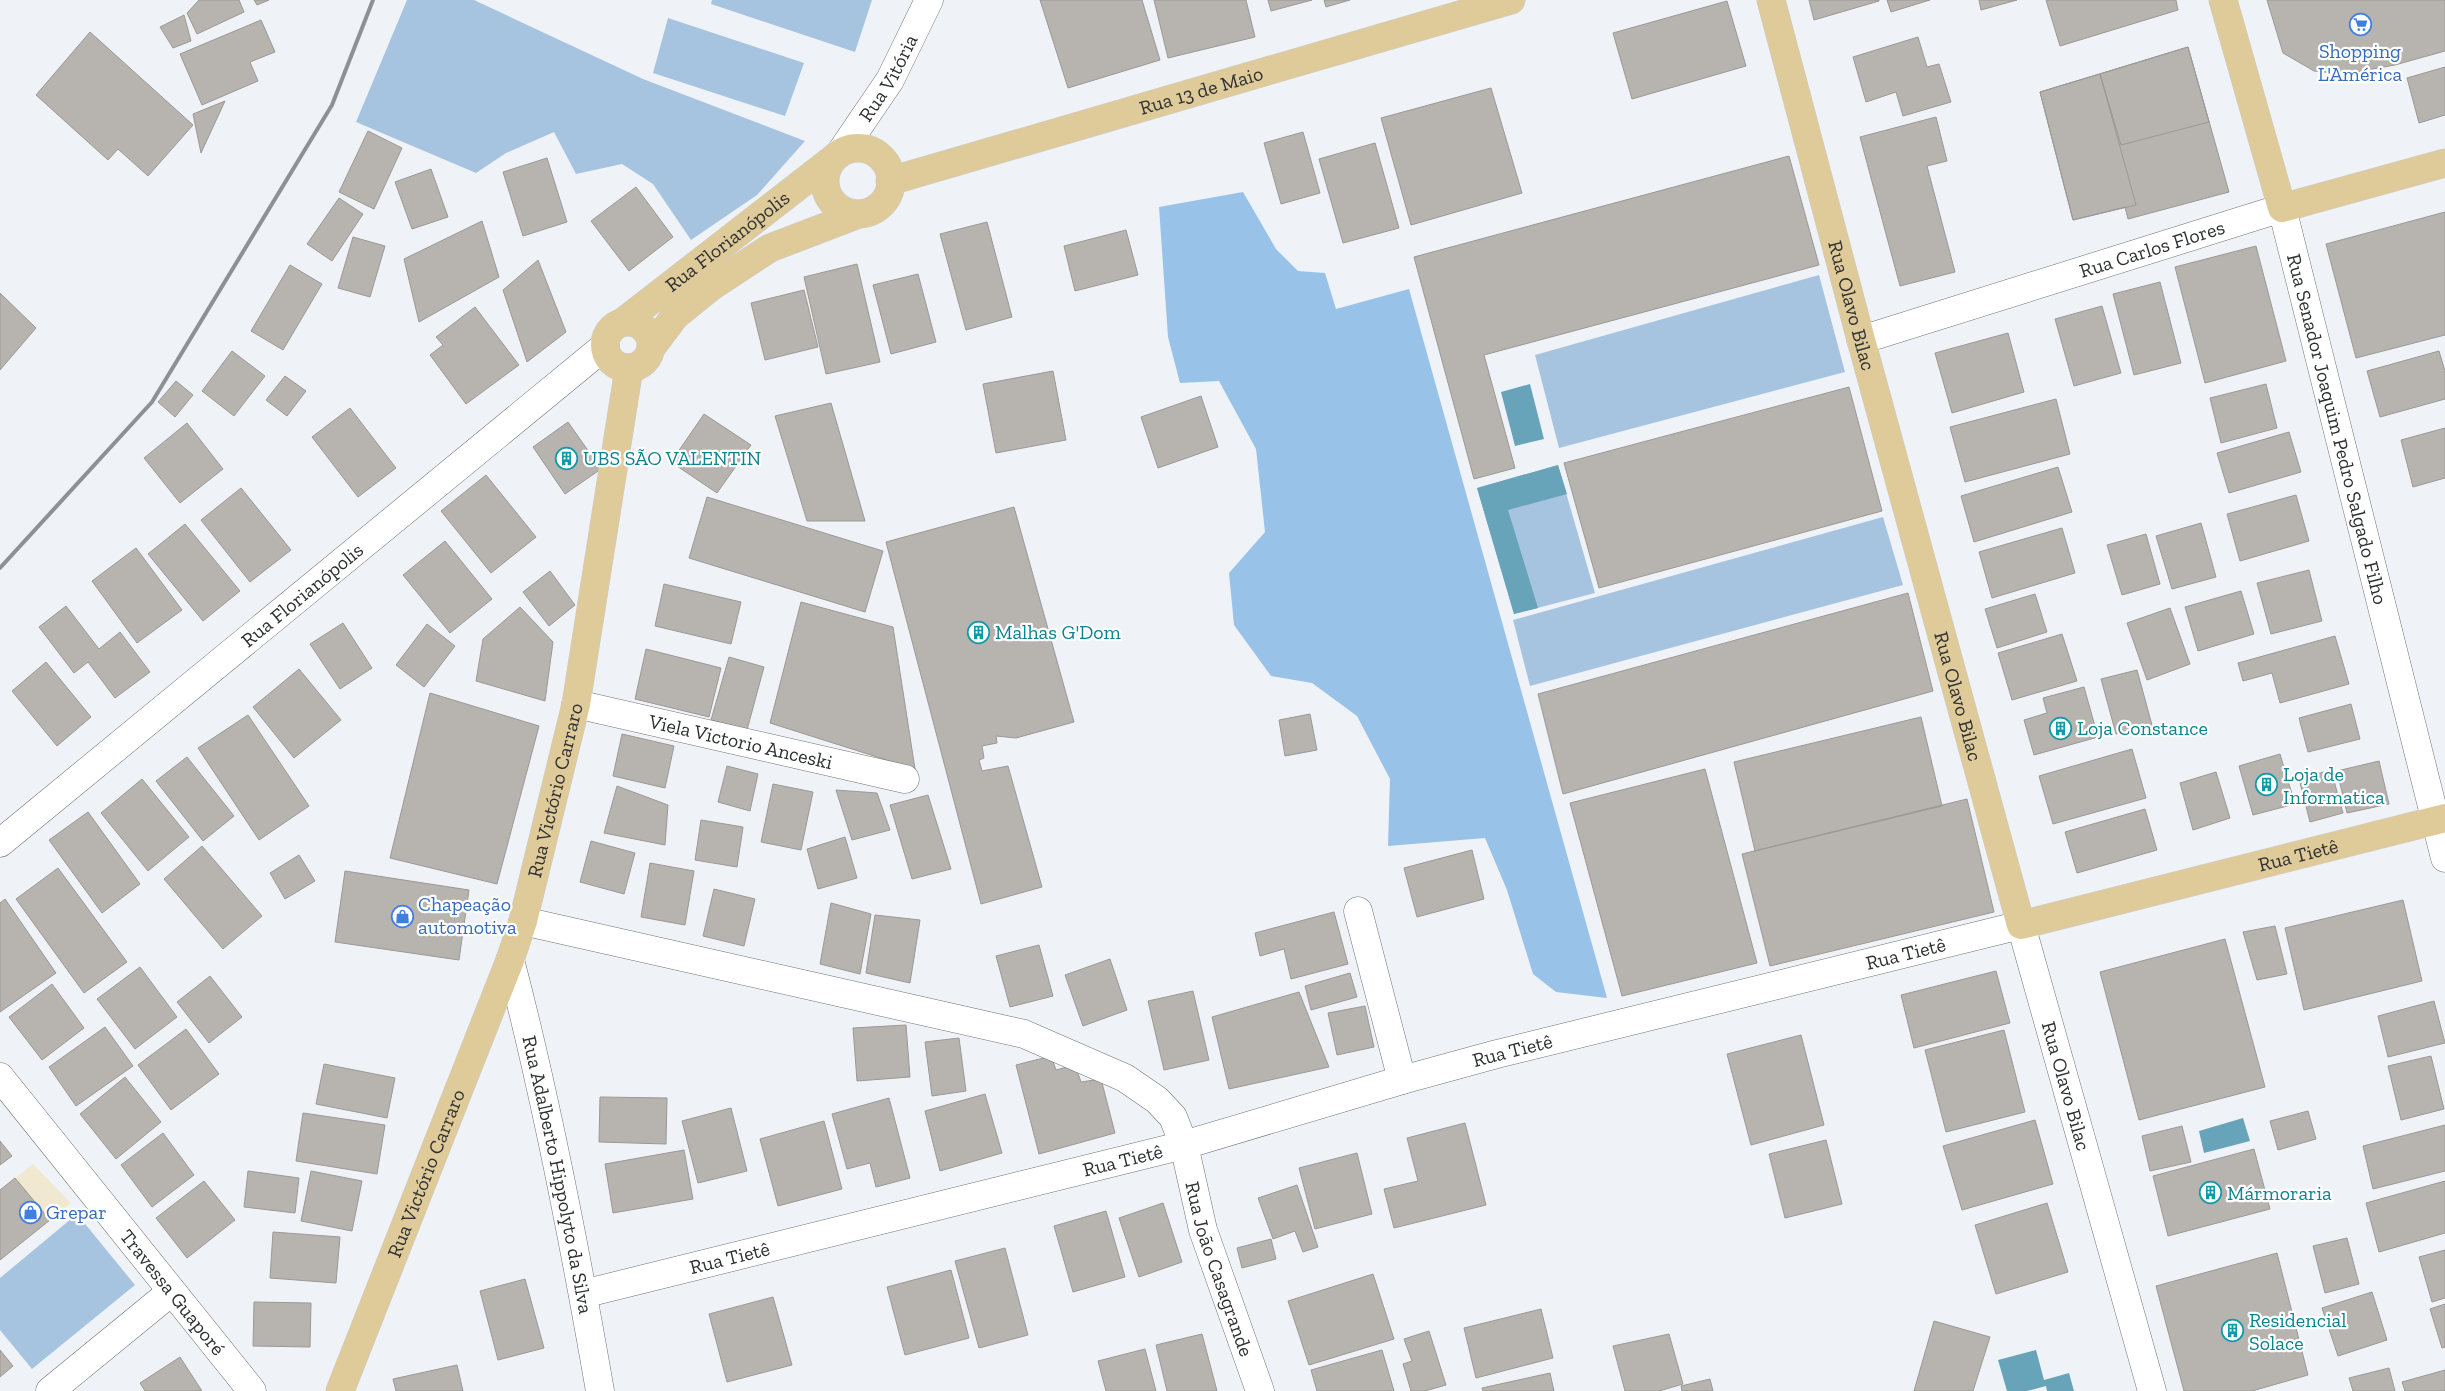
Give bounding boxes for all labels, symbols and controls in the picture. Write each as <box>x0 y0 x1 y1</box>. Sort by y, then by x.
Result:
supermarket icon: Shopping L'América <box>2348 13 2372 37</box>
street label: Rua Vitória <box>853 30 923 126</box>
place label: Shopping L'América <box>2318 39 2403 86</box>
street label: Rua 13 de Maio <box>1136 61 1266 120</box>
street label: Rua Florianópolis <box>660 185 794 297</box>
street label: Rua Carlos Flores <box>2076 215 2228 283</box>
street label: Rua Olavo Bilac <box>1823 238 1881 373</box>
street label: Rua Senador Joaquim Pedro Salgado Filho <box>2282 251 2393 607</box>
building icon: UBS SÃO VALENTIN <box>555 446 579 470</box>
place label: UBS SÃO VALENTIN <box>583 446 762 470</box>
street label: Rua Florianópolis <box>236 538 368 652</box>
building icon: Malhas G'Dom <box>967 620 991 644</box>
place label: Malhas G'Dom <box>995 620 1122 644</box>
street label: Rua Olavo Bilac <box>1929 629 1988 764</box>
street label: Rua Victório Carraro <box>522 701 588 880</box>
street label: Viela Victorio Anceski <box>646 709 835 774</box>
building icon: Loja Constance <box>2049 716 2073 740</box>
place label: Loja Constance <box>2077 716 2208 740</box>
place label: Loja de Informatica <box>2283 762 2385 809</box>
building icon: Loja de Informatica <box>2255 773 2279 797</box>
street label: Rua Tietê <box>2256 833 2341 877</box>
place label: Chapeação automotiva <box>418 892 517 939</box>
shop icon: Chapeação automotiva <box>390 904 414 928</box>
street label: Rua Tietê <box>1863 932 1948 975</box>
street label: Rua Olavo Bilac <box>2037 1019 2096 1153</box>
street label: Rua Tietê <box>1470 1029 1555 1072</box>
street label: Rua Adalberto Hippolyto da Silva <box>517 1033 598 1316</box>
street label: Rua Victório Carraro <box>382 1086 470 1261</box>
street label: Rua Tietê <box>1080 1139 1165 1182</box>
street label: Rua João Casagrande <box>1180 1179 1259 1360</box>
building icon: Mármoraria <box>2199 1181 2223 1205</box>
place label: Mármoraria <box>2227 1181 2332 1205</box>
shop icon: Grepar <box>18 1200 42 1224</box>
place label: Grepar <box>46 1200 107 1224</box>
street label: Travessa Guaporé <box>115 1224 230 1360</box>
street label: Rua Tietê <box>687 1236 772 1279</box>
place label: Residencial Solace <box>2249 1308 2347 1355</box>
building icon: Residencial Solace <box>2221 1319 2245 1343</box>

